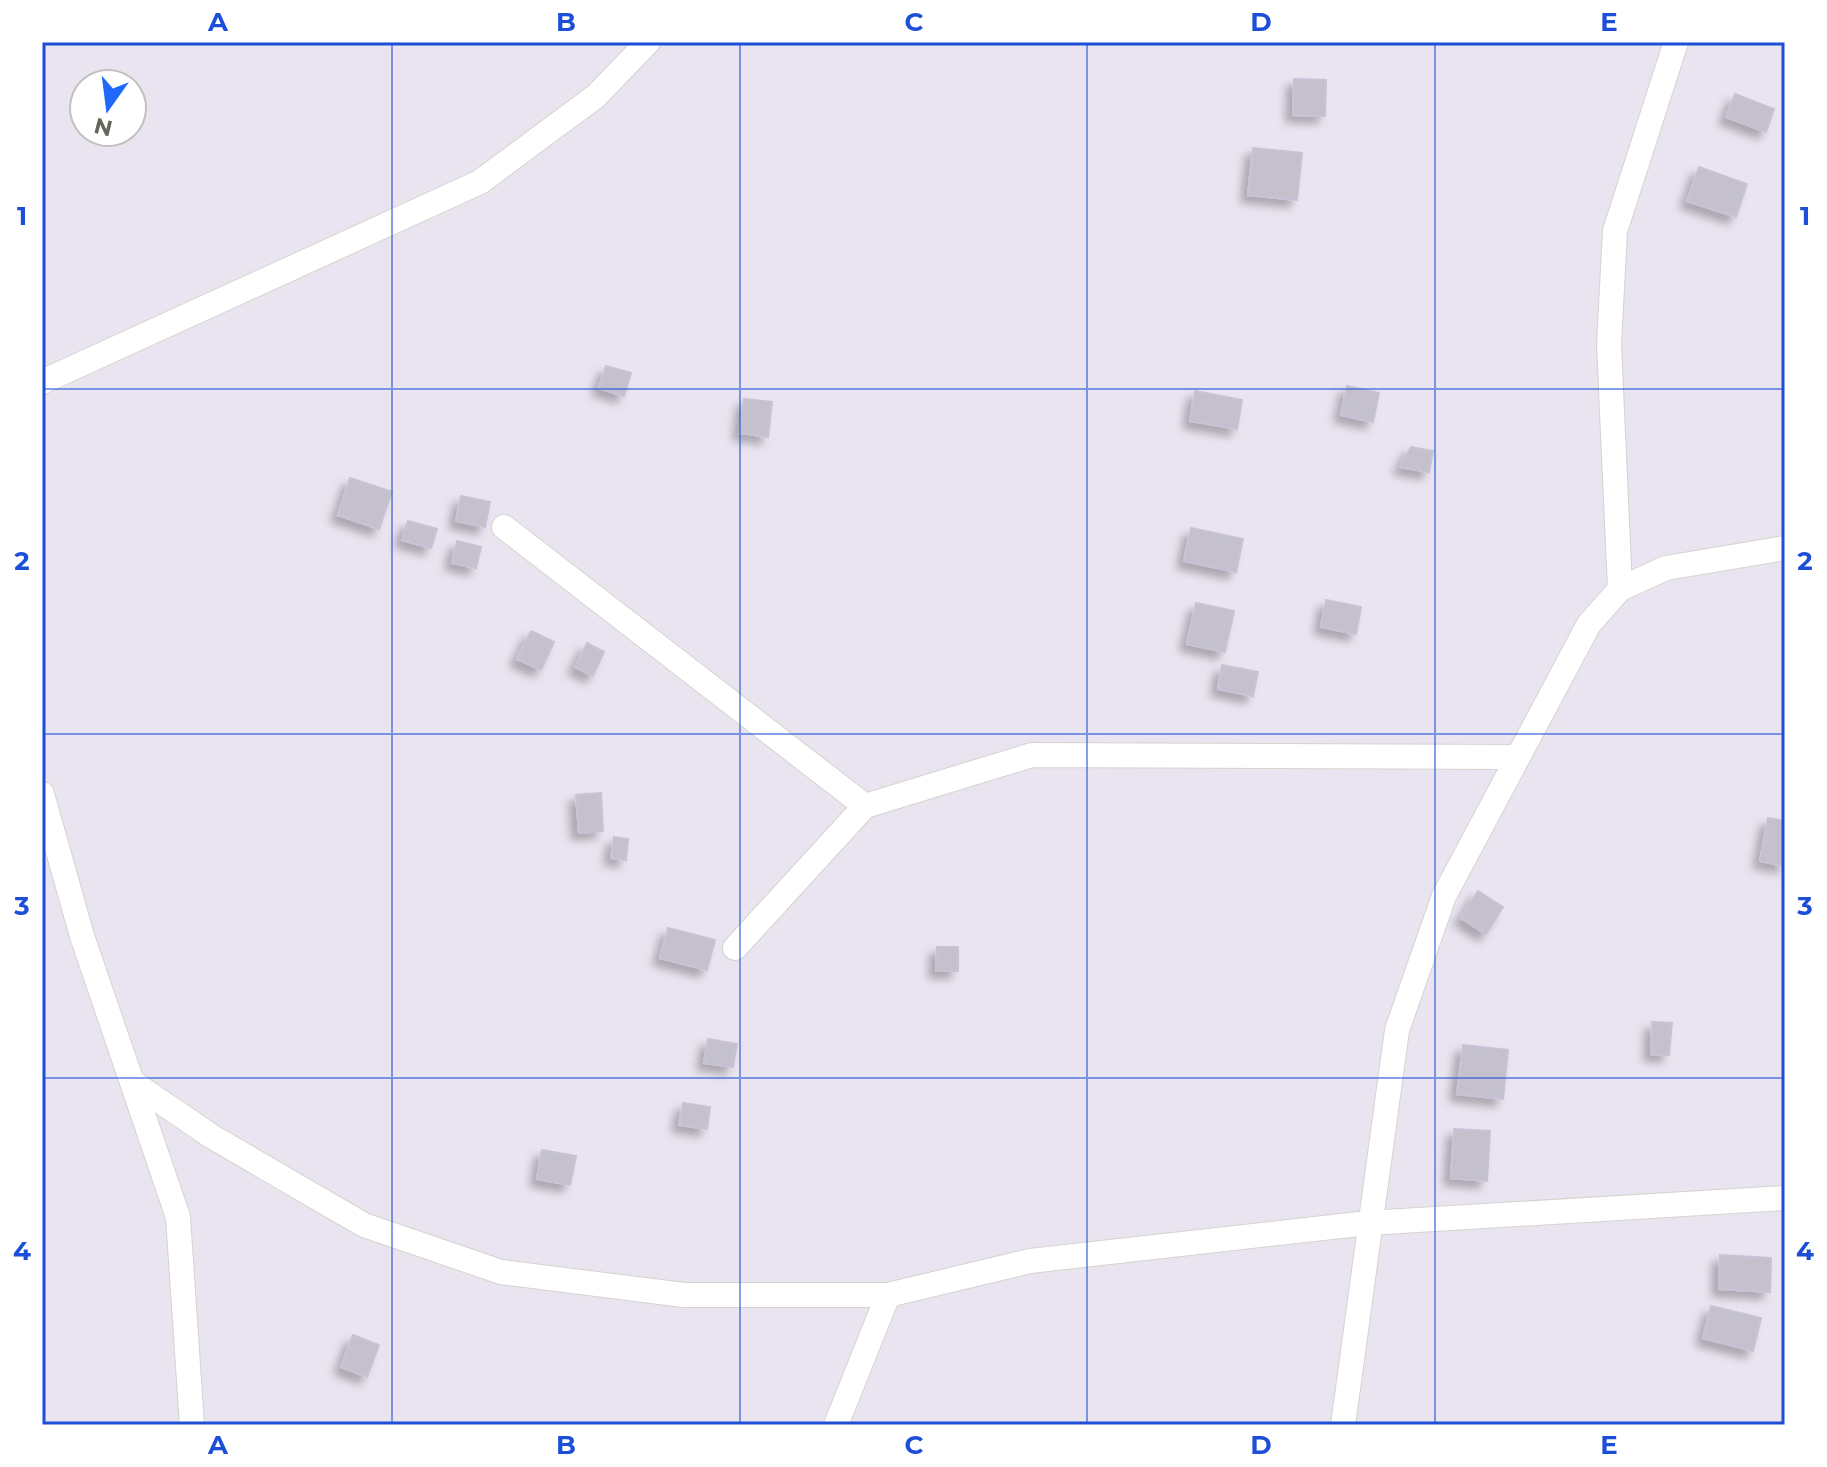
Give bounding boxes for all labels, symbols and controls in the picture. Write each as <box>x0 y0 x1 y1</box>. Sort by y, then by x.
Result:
text: A <box>207 6 229 38</box>
text: B <box>556 6 576 38</box>
text: C <box>905 6 924 38</box>
text: D <box>1250 6 1272 38</box>
text: E <box>1600 6 1618 38</box>
north arrow <box>68 68 148 148</box>
text: N <box>91 112 115 142</box>
text: 1 <box>17 200 27 232</box>
text: 1 <box>1800 200 1810 232</box>
text: 2 <box>14 545 30 577</box>
text: 2 <box>1797 545 1813 577</box>
text: 3 <box>13 890 30 922</box>
text: 3 <box>1796 890 1813 922</box>
text: 4 <box>13 1235 31 1267</box>
text: 4 <box>1796 1235 1814 1267</box>
text: A <box>207 1429 229 1461</box>
text: B <box>556 1429 576 1461</box>
text: C <box>905 1429 924 1461</box>
text: D <box>1250 1429 1272 1461</box>
text: E <box>1600 1429 1618 1461</box>

